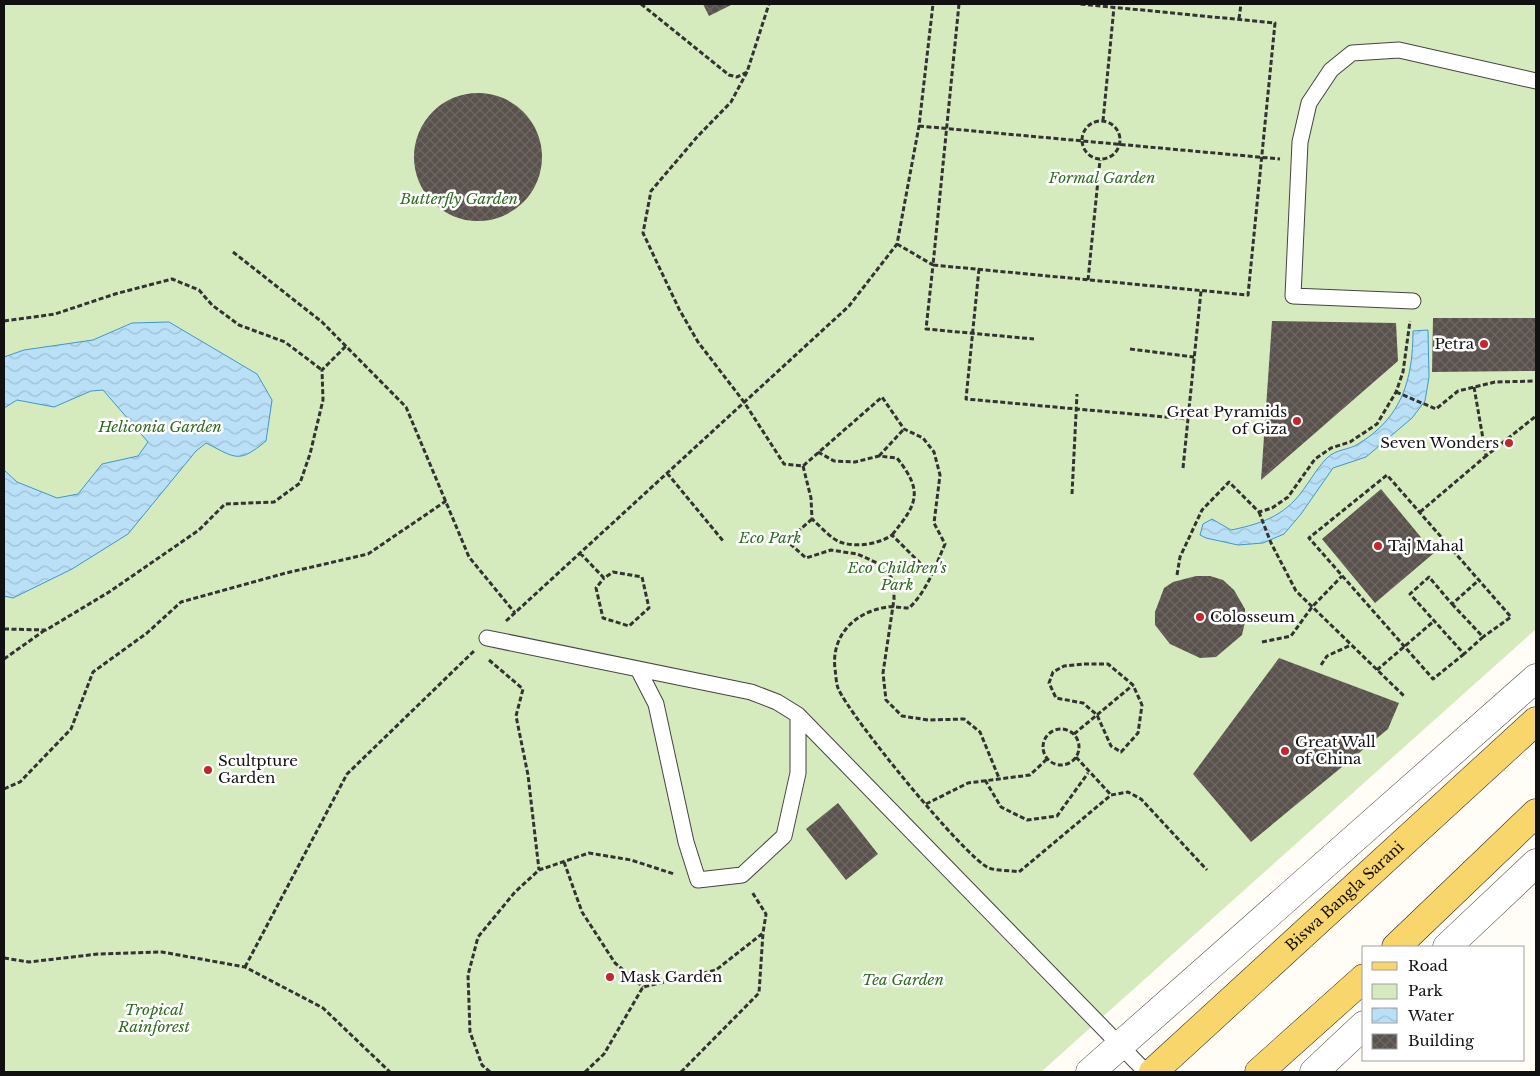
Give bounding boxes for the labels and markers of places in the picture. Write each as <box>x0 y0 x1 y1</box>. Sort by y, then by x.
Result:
place label: Petra <box>1434 334 1475 353</box>
marker: Petra <box>1478 338 1490 350</box>
place label: Great Pyramids of Giza <box>1167 402 1288 438</box>
marker: Great Pyramids of Giza <box>1291 415 1303 427</box>
place label: Seven Wonders <box>1380 433 1499 452</box>
marker: Seven Wonders <box>1503 437 1515 449</box>
place label: Taj Mahal <box>1388 536 1464 555</box>
marker: Taj Mahal <box>1372 540 1384 552</box>
place label: Colosseum <box>1210 607 1295 626</box>
marker: Colosseum <box>1194 611 1206 623</box>
place label: Great Wall of China <box>1295 732 1376 768</box>
marker: Great Wall of China <box>1279 745 1291 757</box>
place label: Scultpture Garden <box>218 751 298 787</box>
marker: Scultpture Garden <box>202 764 214 776</box>
place label: Mask Garden <box>620 967 722 986</box>
marker: Mask Garden <box>604 971 616 983</box>

